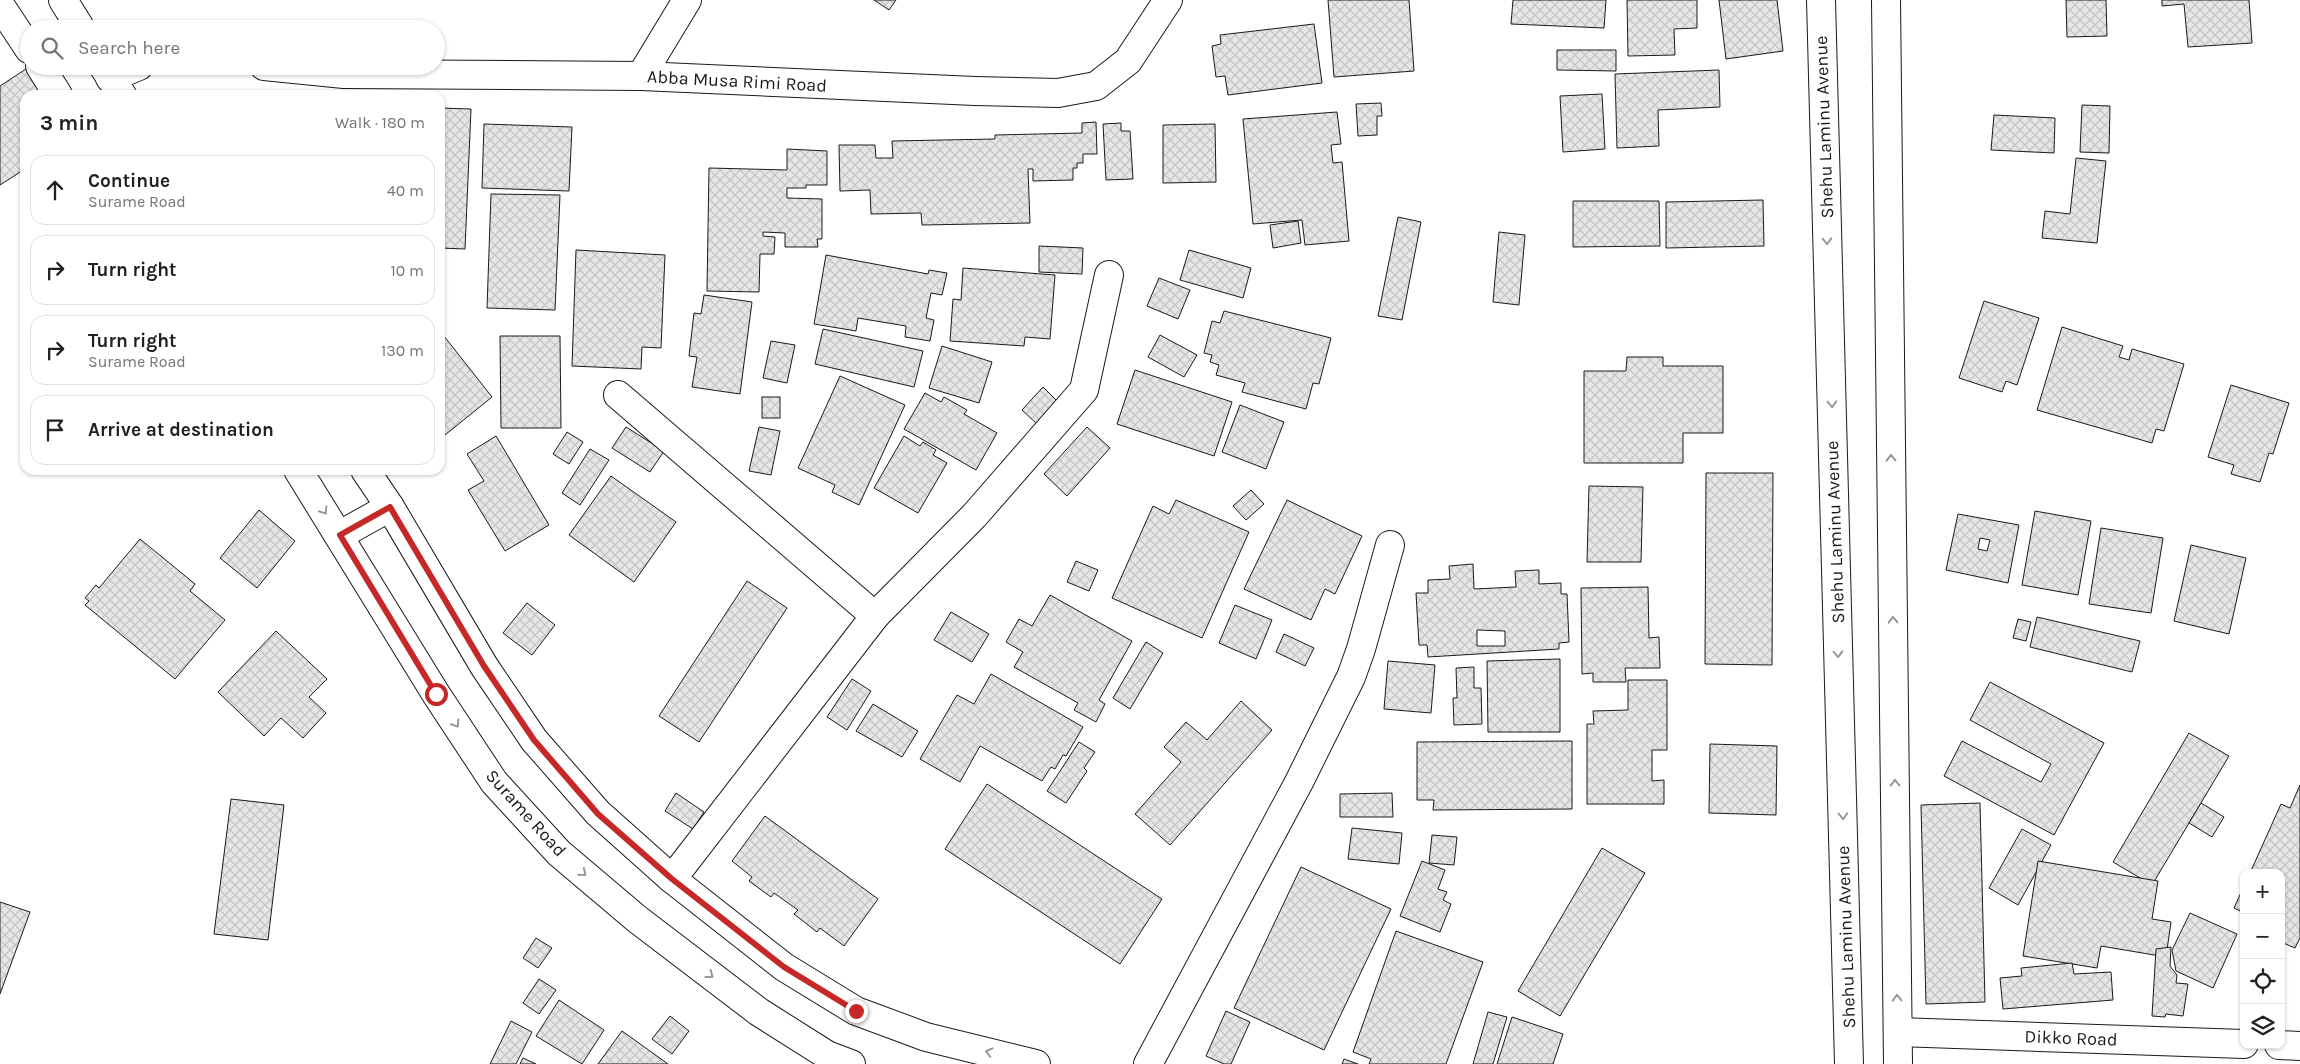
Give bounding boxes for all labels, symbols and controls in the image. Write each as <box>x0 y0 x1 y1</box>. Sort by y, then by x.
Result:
search box <box>20 20 445 75</box>
icon: search <box>38 34 66 62</box>
street label: Shehu Laminu Avenue <box>1810 35 1838 219</box>
text: Search here <box>78 37 180 59</box>
street label: Abba Musa Rimi Road <box>647 65 827 97</box>
text: 3 min <box>40 111 98 135</box>
text: Walk · 180 m <box>335 113 425 132</box>
text: Continue <box>88 170 170 192</box>
icon: ahead <box>41 176 69 204</box>
text: 40 m <box>387 181 424 200</box>
text: Surame Road <box>88 192 186 211</box>
one-way arrow <box>1822 237 1833 245</box>
icon: right <box>41 256 69 284</box>
text: Turn right <box>88 259 177 281</box>
text: 10 m <box>390 261 424 280</box>
text: Turn right <box>88 330 177 352</box>
icon: right <box>41 336 69 364</box>
text: 130 m <box>381 341 424 360</box>
text: Surame Road <box>88 352 186 371</box>
one-way arrow <box>1827 400 1837 408</box>
icon: arrive <box>41 416 69 444</box>
text: Arrive at destination <box>88 419 274 441</box>
street label: Shehu Laminu Avenue <box>1821 440 1849 624</box>
one-way arrow <box>1886 454 1896 462</box>
one-way arrow <box>318 506 328 515</box>
one-way arrow <box>1888 616 1898 624</box>
one-way arrow <box>1833 650 1844 658</box>
route start <box>425 683 448 706</box>
one-way arrow <box>449 718 459 727</box>
street label: Surame Road <box>481 765 571 861</box>
one-way arrow <box>1890 779 1900 786</box>
one-way arrow <box>1837 812 1848 820</box>
street label: Shehu Laminu Avenue <box>1832 845 1860 1029</box>
one-way arrow <box>578 867 587 876</box>
map controls <box>2240 869 2285 1049</box>
button: + <box>2240 869 2285 914</box>
button: − <box>2240 914 2285 959</box>
button: locate <box>2240 959 2285 1004</box>
one-way arrow <box>704 969 713 977</box>
one-way arrow <box>1892 994 1902 1002</box>
route end <box>845 1000 868 1023</box>
button: layers <box>2240 1004 2285 1049</box>
street label: Dikko Road <box>2024 1025 2118 1051</box>
one-way arrow <box>984 1047 993 1058</box>

